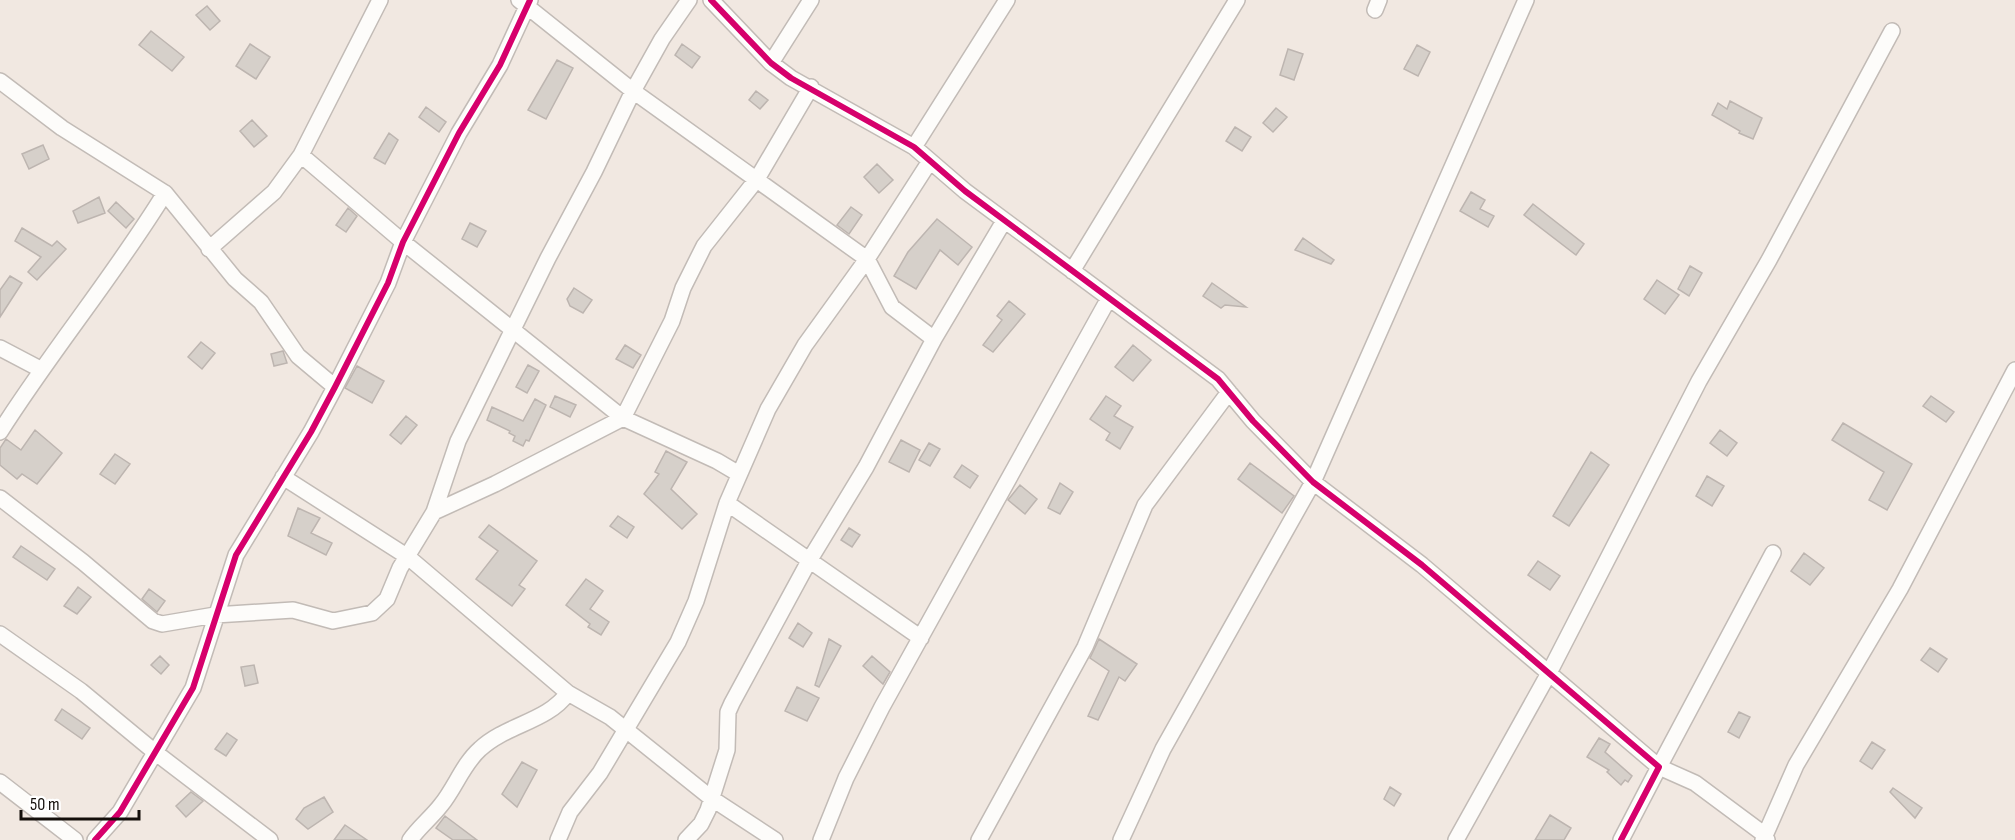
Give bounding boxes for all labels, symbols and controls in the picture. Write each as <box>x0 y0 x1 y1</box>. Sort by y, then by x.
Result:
scale bar <box>21 783 140 821</box>
text: 50 m <box>30 794 60 815</box>

